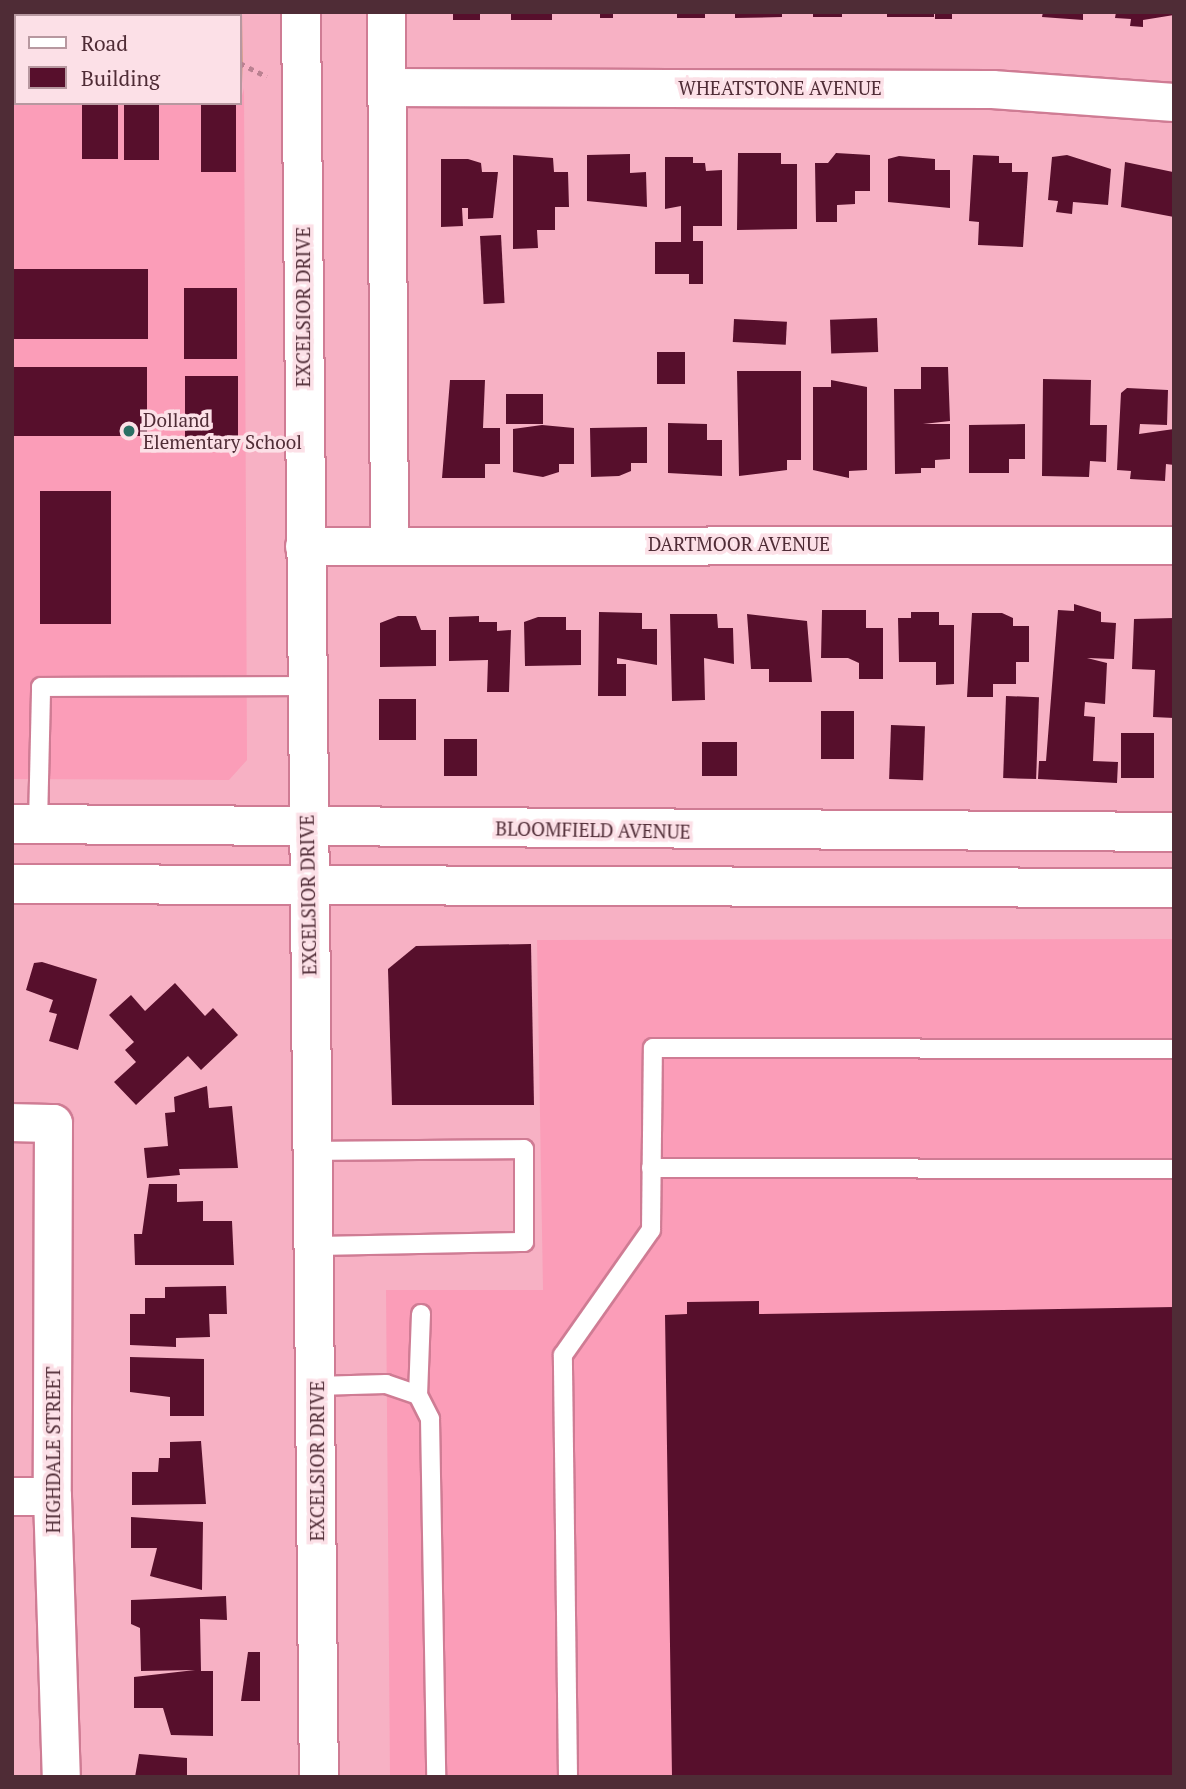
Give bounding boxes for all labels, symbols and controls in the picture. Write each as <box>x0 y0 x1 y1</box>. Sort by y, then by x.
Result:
legend <box>14 14 242 105</box>
text: Road <box>81 29 128 57</box>
text: Building <box>81 64 160 92</box>
street label: WHEATSTONE AVENUE <box>678 77 882 99</box>
street label: EXCELSIOR DRIVE <box>292 227 314 387</box>
place label: Dolland Elementary School <box>143 409 302 453</box>
marker: Dolland Elementary School <box>121 423 137 439</box>
street label: DARTMOOR AVENUE <box>648 533 830 555</box>
street label: EXCELSIOR DRIVE <box>295 814 321 976</box>
street label: BLOOMFIELD AVENUE <box>495 817 691 843</box>
street label: HIGHDALE STREET <box>42 1367 64 1533</box>
street label: EXCELSIOR DRIVE <box>306 1381 328 1541</box>

